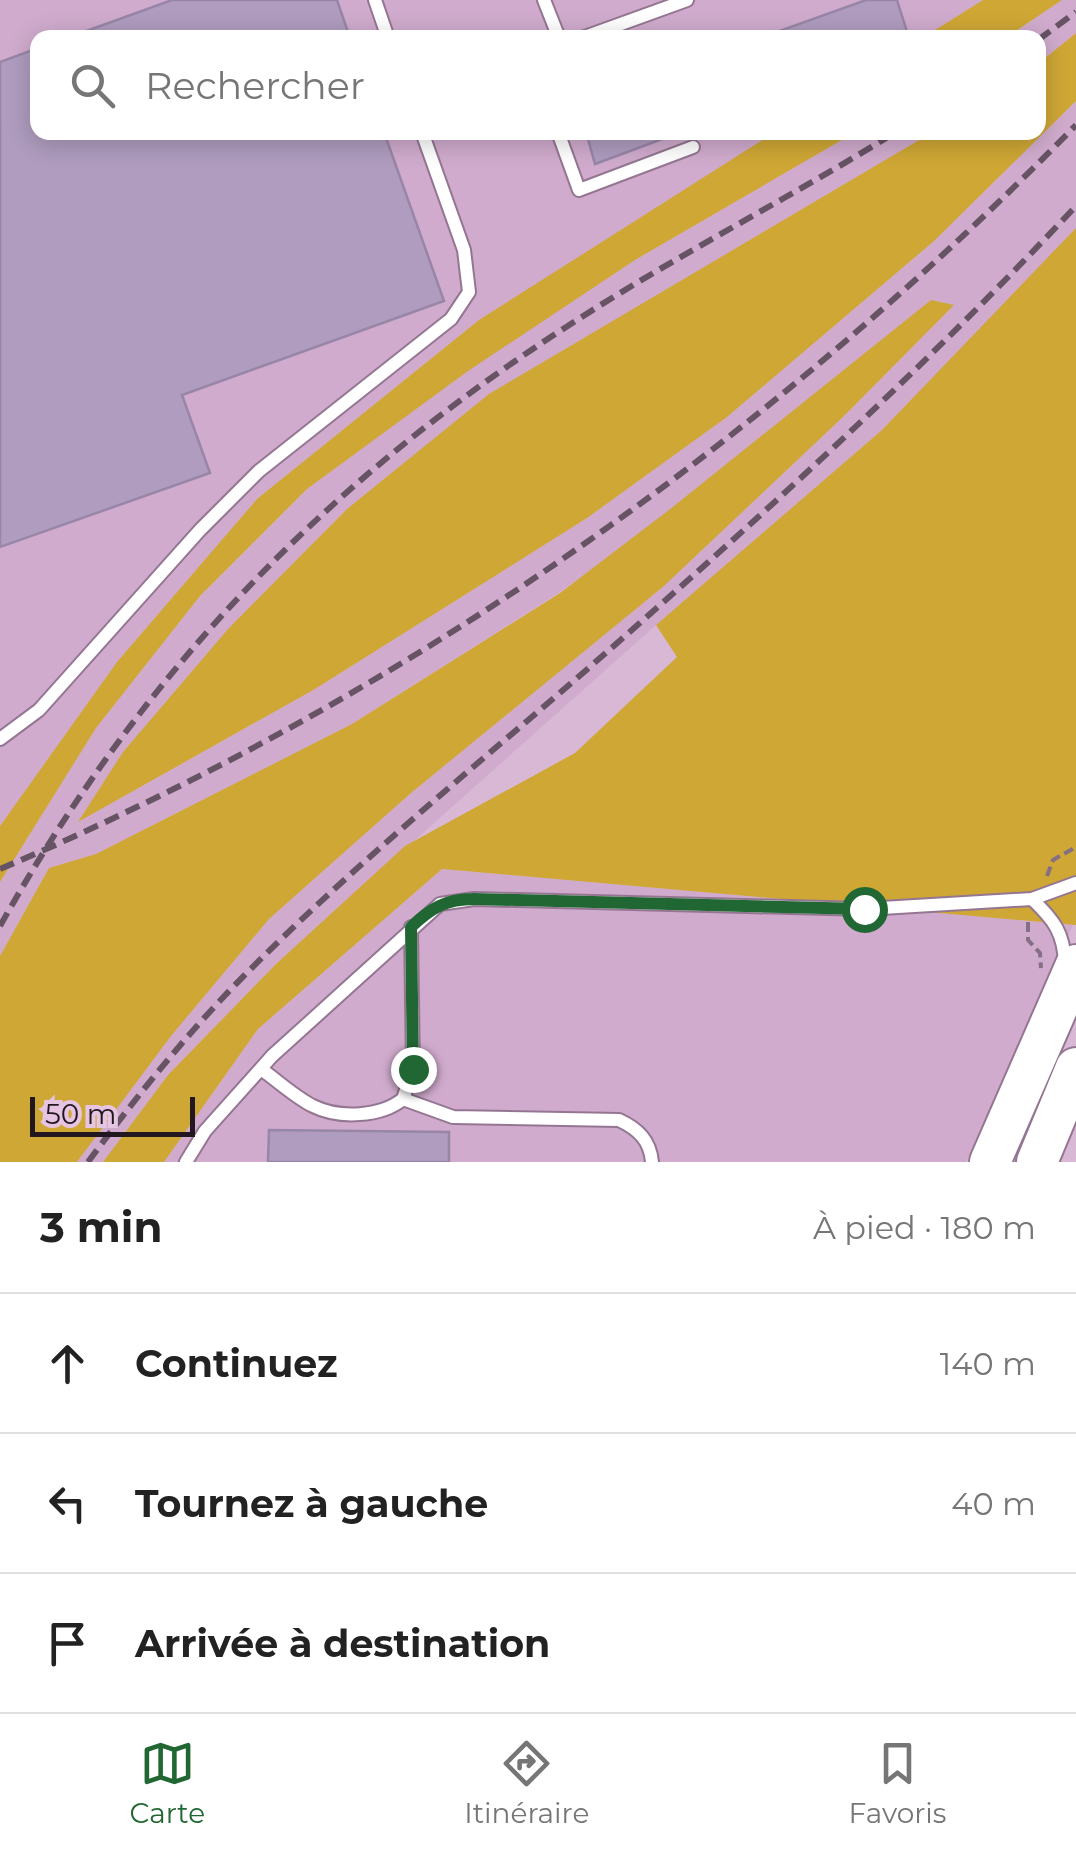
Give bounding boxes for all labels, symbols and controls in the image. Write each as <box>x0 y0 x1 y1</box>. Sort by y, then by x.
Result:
search box <box>30 30 1046 140</box>
icon: search <box>65 58 120 113</box>
text: Rechercher <box>145 62 365 109</box>
route start <box>842 887 888 933</box>
route end <box>391 1047 437 1093</box>
scale bar <box>30 1092 195 1136</box>
text: 50 m <box>45 1097 116 1131</box>
text: 3 min <box>40 1201 162 1253</box>
text: À pied · 180 m <box>813 1208 1036 1247</box>
icon: ahead <box>40 1336 95 1391</box>
text: Continuez <box>135 1340 338 1387</box>
text: 140 m <box>940 1344 1036 1383</box>
icon: left <box>40 1476 95 1531</box>
text: Tournez à gauche <box>135 1480 488 1527</box>
text: 40 m <box>951 1484 1036 1523</box>
icon: arrive <box>40 1616 95 1671</box>
text: Arrivée à destination <box>135 1620 550 1667</box>
tab: Carte <box>130 1736 205 1830</box>
tab: Itinéraire <box>464 1736 589 1830</box>
tab: Favoris <box>849 1736 946 1830</box>

